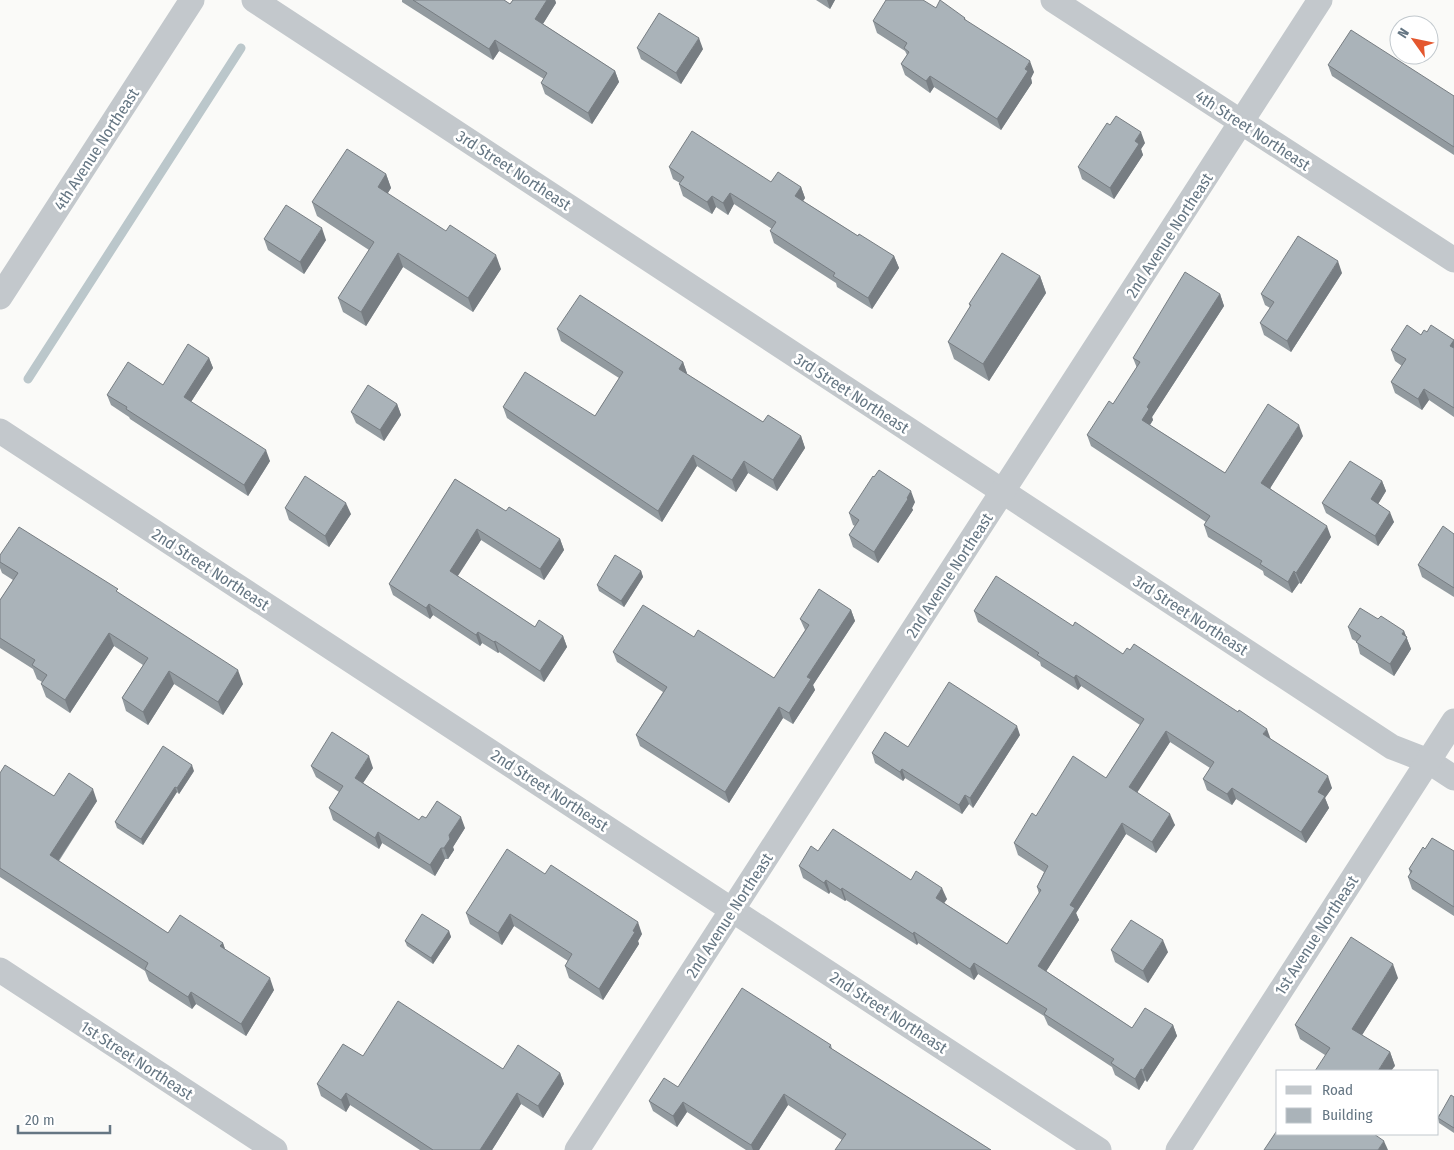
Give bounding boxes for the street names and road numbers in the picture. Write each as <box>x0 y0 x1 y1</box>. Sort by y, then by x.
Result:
street label: 4th Avenue Northeast <box>50 84 143 214</box>
street label: 4th Street Northeast <box>1192 86 1314 175</box>
street label: 3rd Street Northeast <box>453 126 575 215</box>
street label: 2nd Avenue Northeast <box>1122 169 1217 301</box>
street label: 3rd Street Northeast <box>791 349 913 438</box>
street label: 2nd Avenue Northeast <box>902 509 997 641</box>
street label: 2nd Street Northeast <box>149 524 274 615</box>
street label: 3rd Street Northeast <box>1130 571 1252 660</box>
street label: 2nd Street Northeast <box>488 745 613 836</box>
street label: 2nd Avenue Northeast <box>682 849 777 981</box>
street label: 1st Avenue Northeast <box>1271 871 1363 999</box>
street label: 2nd Street Northeast <box>827 967 952 1058</box>
street label: 1st Street Northeast <box>77 1017 197 1104</box>

